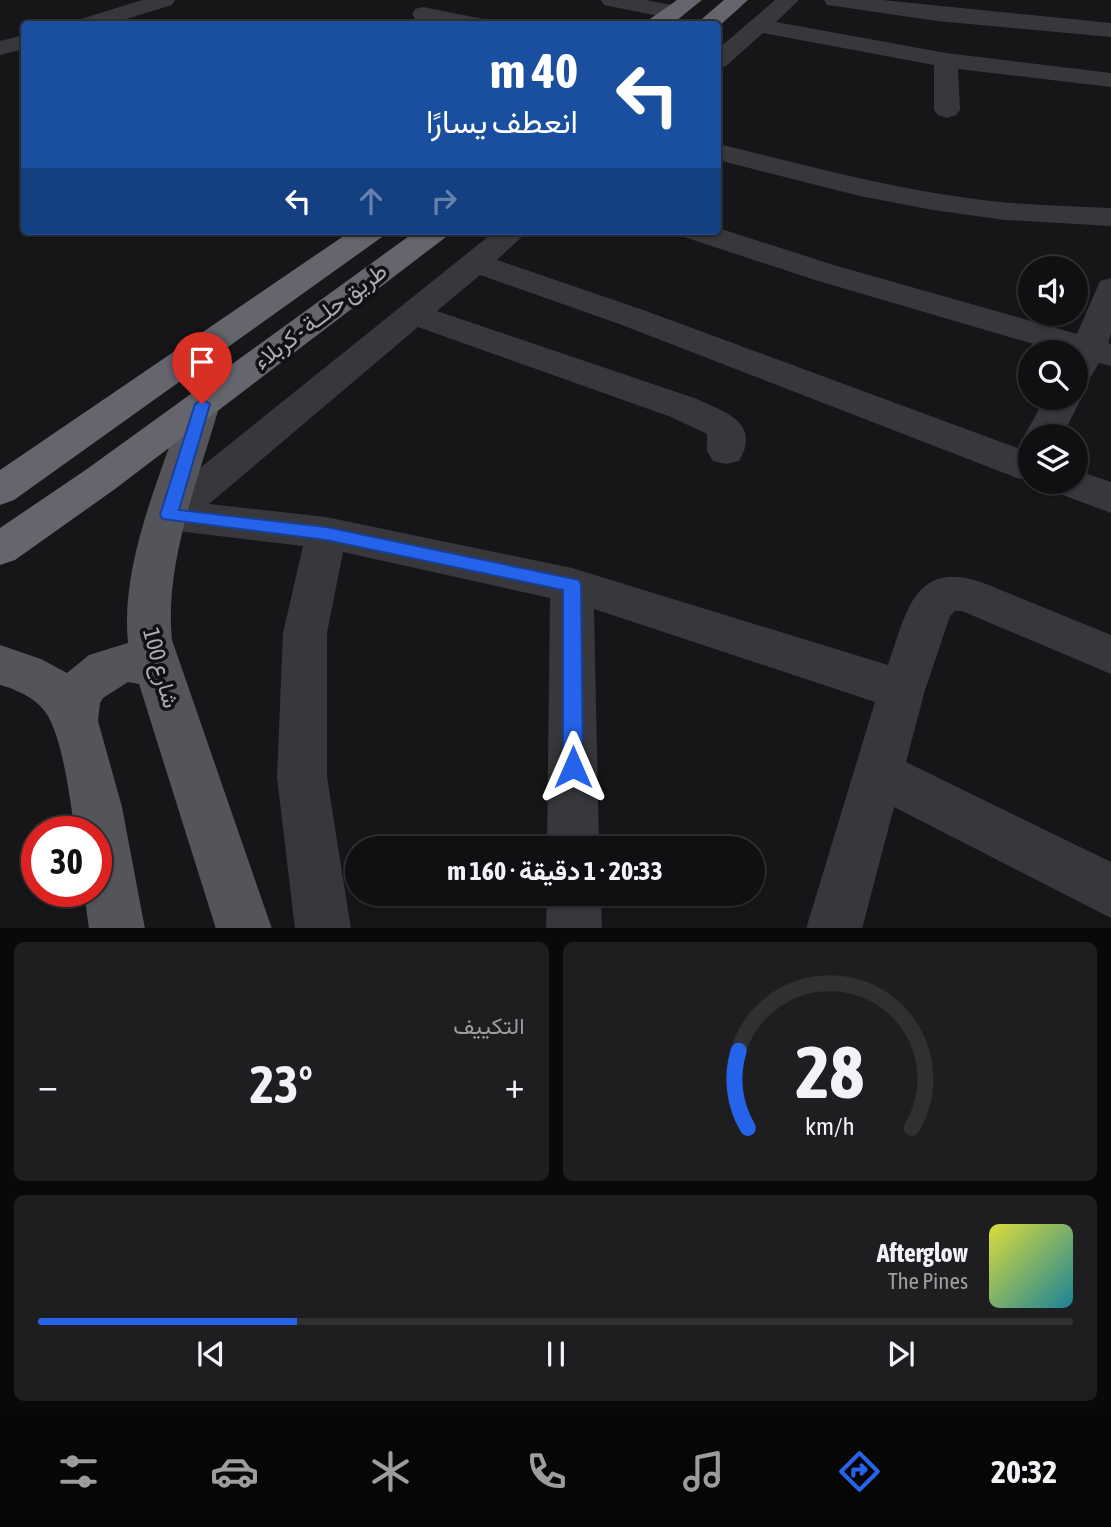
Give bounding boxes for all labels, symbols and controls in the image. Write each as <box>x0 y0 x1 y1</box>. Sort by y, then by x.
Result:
text: 40 m <box>490 42 578 98</box>
icon: left <box>602 49 693 140</box>
text: انعطف يسارًا <box>426 103 578 140</box>
icon: left <box>279 182 317 220</box>
icon: ahead <box>352 182 390 220</box>
icon: right <box>425 182 463 220</box>
map controls <box>1018 256 1088 494</box>
button: sound <box>1018 256 1088 326</box>
street label: طريق حلــة - كربلاء <box>248 258 393 376</box>
pin <box>172 332 232 404</box>
button: search <box>1018 340 1088 410</box>
icon: arrive <box>183 343 221 381</box>
button: layers <box>1018 424 1088 494</box>
street label: شارع 100 <box>135 625 184 712</box>
position arrow <box>536 730 610 804</box>
speed limit sign: 30 <box>21 816 112 907</box>
text: 20:33 · 1 دقيقة · 160 m <box>447 856 663 886</box>
text: التكييف <box>453 1013 525 1039</box>
text: 28 <box>796 1030 864 1113</box>
text: 23° <box>250 1054 313 1114</box>
text: − <box>38 1063 58 1106</box>
text: + <box>505 1063 524 1106</box>
text: km/h <box>805 1111 855 1139</box>
text: Afterglow <box>877 1238 968 1268</box>
text: The Pines <box>888 1268 968 1294</box>
icon: previous <box>192 1335 230 1373</box>
icon: pause <box>537 1335 575 1373</box>
icon: next <box>882 1335 920 1373</box>
icon: filters <box>54 1447 103 1496</box>
icon: car <box>210 1447 259 1496</box>
icon: climate <box>366 1447 415 1496</box>
icon: phone <box>522 1447 571 1496</box>
icon: music <box>679 1447 728 1496</box>
icon: directions <box>835 1447 884 1496</box>
text: 20:32 <box>991 1453 1057 1490</box>

